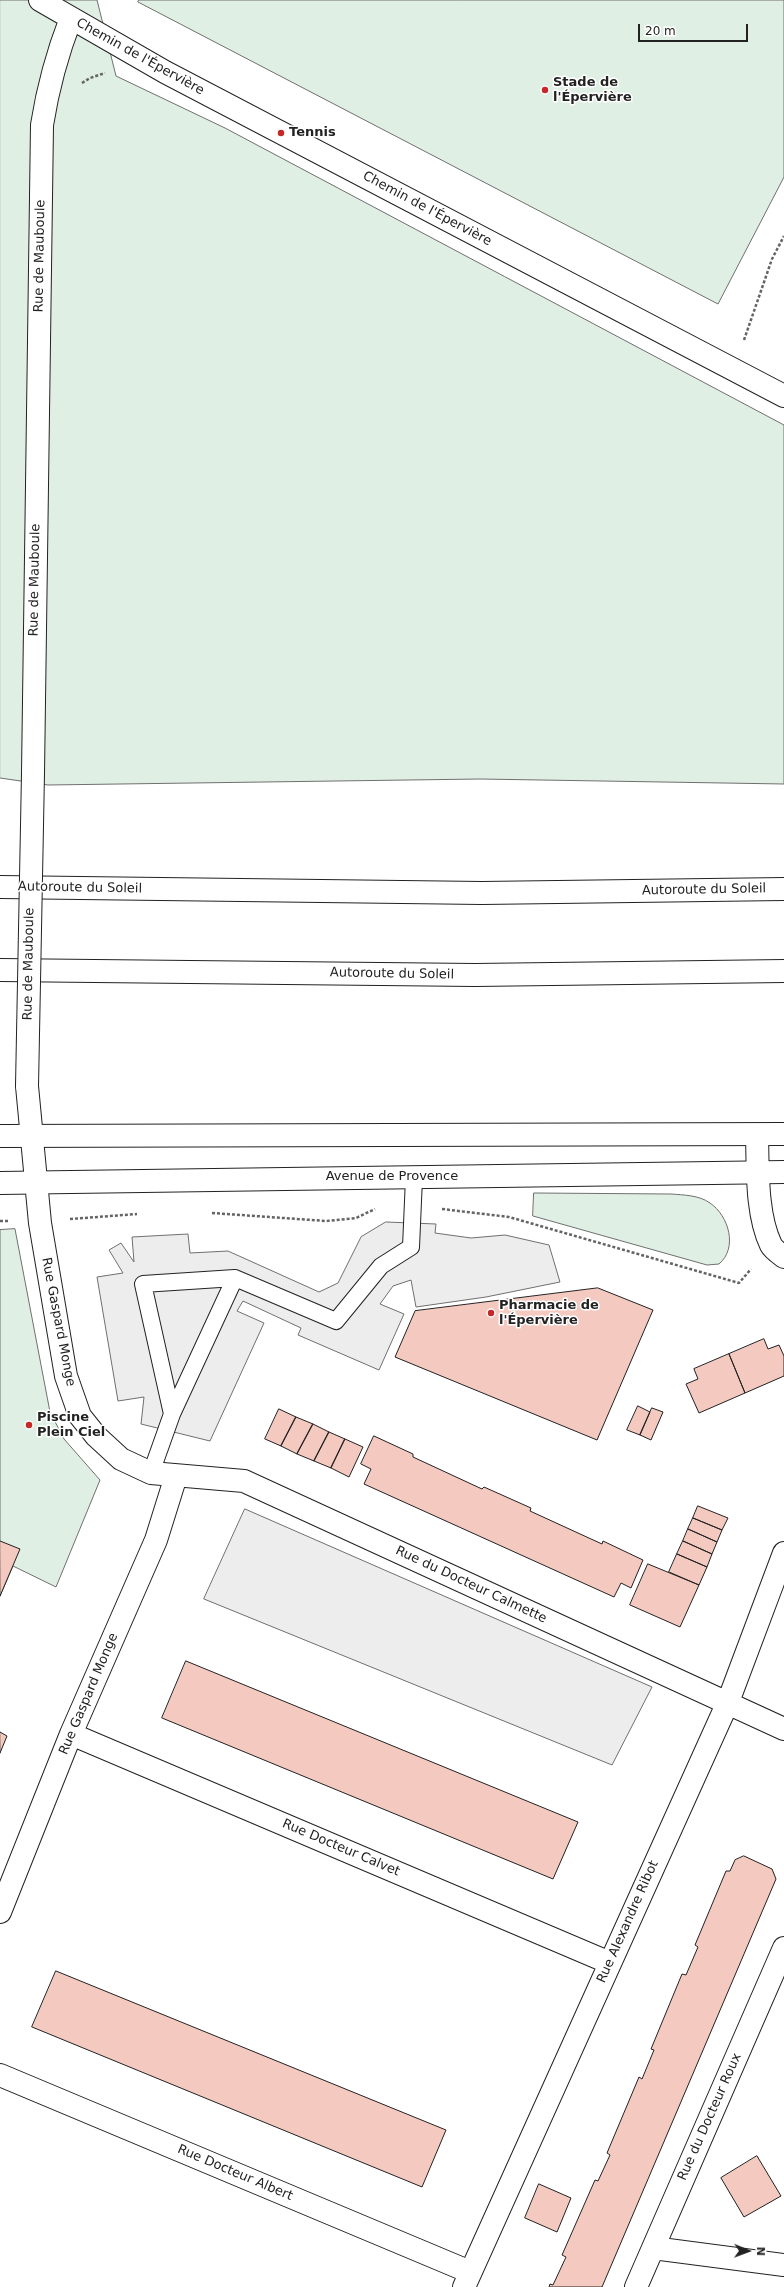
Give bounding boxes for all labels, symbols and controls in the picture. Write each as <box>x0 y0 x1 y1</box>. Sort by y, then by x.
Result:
street label: Chemin de l'Épervière <box>73 15 207 99</box>
scale bar <box>640 16 750 42</box>
text: 20 m <box>645 24 676 38</box>
place label: Stade de l'Épervière <box>553 75 632 106</box>
marker: Stade de l'Épervière <box>540 85 550 95</box>
place label: Tennis <box>289 125 336 141</box>
marker: Tennis <box>276 128 286 138</box>
street label: Chemin de l'Épervière <box>360 168 494 250</box>
street label: Rue de Mauboule <box>31 200 49 312</box>
street label: Rue de Mauboule <box>26 524 44 636</box>
street label: Autoroute du Soleil <box>18 879 142 897</box>
street label: Autoroute du Soleil <box>642 881 766 899</box>
street label: Rue de Mauboule <box>20 908 38 1020</box>
street label: Autoroute du Soleil <box>330 965 454 983</box>
street label: Avenue de Provence <box>326 1169 458 1185</box>
street label: Rue Gaspard Monge <box>38 1256 78 1388</box>
place label: Pharmacie de l'Épervière <box>499 1298 599 1329</box>
marker: Pharmacie de l'Épervière <box>486 1308 496 1318</box>
place label: Piscine Plein Ciel <box>37 1410 105 1441</box>
marker: Piscine Plein Ciel <box>24 1420 34 1430</box>
street label: Rue du Docteur Calmette <box>393 1543 549 1627</box>
street label: Rue Gaspard Monge <box>56 1631 122 1757</box>
street label: Rue Docteur Calvet <box>280 1816 402 1880</box>
street label: Rue Alexandre Ribot <box>594 1858 662 1986</box>
street label: Rue du Docteur Roux <box>675 2051 745 2183</box>
street label: Rue Docteur Albert <box>175 2142 295 2204</box>
north arrow <box>728 2231 768 2271</box>
text: N <box>754 2246 767 2256</box>

